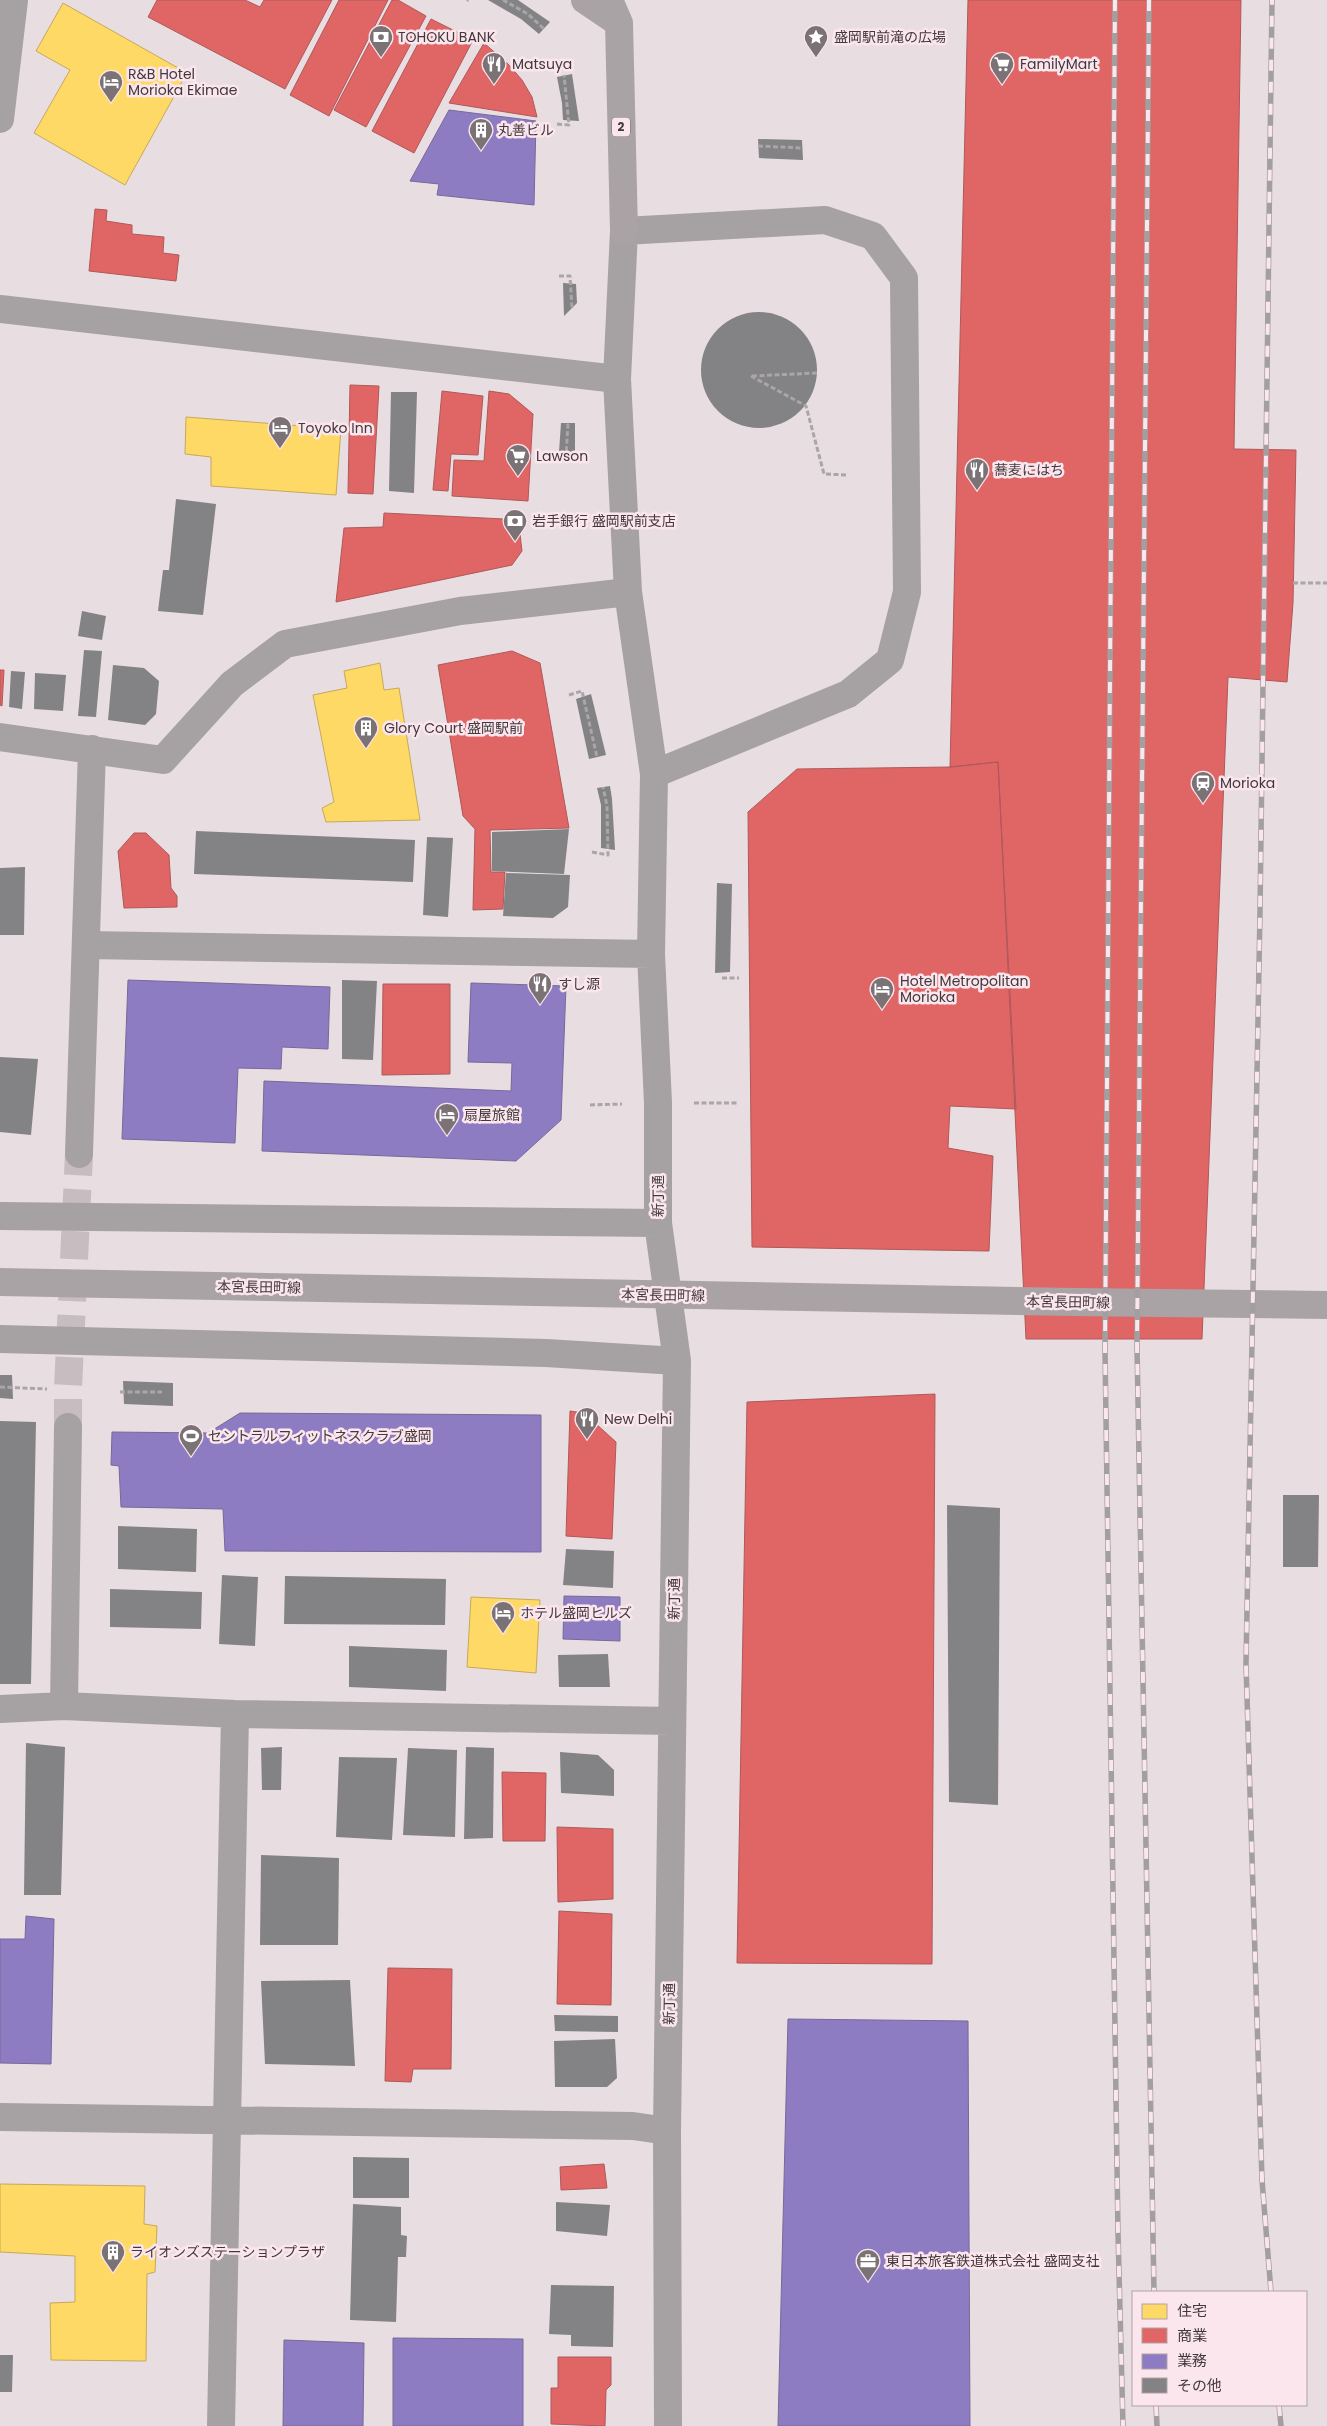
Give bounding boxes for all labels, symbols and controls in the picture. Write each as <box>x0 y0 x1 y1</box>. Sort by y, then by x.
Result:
bank icon: TOHOKU BANK <box>368 24 394 58</box>
place icon: 盛岡駅前滝の広場 <box>803 24 829 58</box>
place label: TOHOKU BANK <box>398 27 496 47</box>
place label: 盛岡駅前滝の広場 <box>834 27 946 47</box>
restaurant icon: Matsuya <box>481 51 507 85</box>
supermarket icon: FamilyMart <box>989 51 1015 85</box>
place label: Matsuya <box>512 54 572 74</box>
place label: FamilyMart <box>1020 54 1098 74</box>
place label: R&B Hotel Morioka Ekimae <box>128 64 238 100</box>
hotel icon: R&B Hotel Morioka Ekimae <box>98 69 124 103</box>
building icon: 丸善ビル <box>468 117 494 151</box>
road number: 2 <box>612 118 630 136</box>
place label: 丸善ビル <box>498 120 554 140</box>
hotel icon: Toyoko Inn <box>267 415 293 449</box>
place label: Toyoko Inn <box>298 418 373 438</box>
supermarket icon: Lawson <box>505 443 531 477</box>
place label: Lawson <box>536 446 588 466</box>
restaurant icon: 蕎麦にはち <box>964 457 990 491</box>
place label: 蕎麦にはち <box>994 460 1064 480</box>
bank icon: 岩手銀行 盛岡駅前支店 <box>502 508 528 542</box>
place label: 岩手銀行 盛岡駅前支店 <box>532 511 676 531</box>
building icon: Glory Court 盛岡駅前 <box>353 715 379 749</box>
place label: Glory Court 盛岡駅前 <box>384 718 523 738</box>
station icon: Morioka <box>1190 770 1216 804</box>
place label: Morioka <box>1220 773 1275 793</box>
restaurant icon: すし源 <box>527 971 553 1005</box>
place label: Hotel Metropolitan Morioka <box>900 971 1028 1007</box>
place label: すし源 <box>558 974 600 994</box>
hotel icon: Hotel Metropolitan Morioka <box>869 976 895 1010</box>
hotel icon: 扇屋旅館 <box>434 1102 460 1136</box>
place label: 扇屋旅館 <box>464 1105 520 1125</box>
street label: 新丁通 <box>648 1175 668 1217</box>
street label: 本宮長田町線 <box>217 1276 301 1298</box>
street label: 本宮長田町線 <box>621 1284 705 1306</box>
street label: 本宮長田町線 <box>1026 1291 1110 1313</box>
restaurant icon: New Delhi <box>574 1406 600 1440</box>
place label: New Delhi <box>604 1409 672 1429</box>
sports icon: セントラルフィットネスクラブ盛岡 <box>178 1423 204 1457</box>
place label: セントラルフィットネスクラブ盛岡 <box>208 1426 432 1446</box>
street label: 新丁通 <box>664 1578 684 1620</box>
hotel icon: ホテル盛岡ヒルズ <box>490 1600 516 1634</box>
place label: ホテル盛岡ヒルズ <box>520 1603 632 1623</box>
street label: 新丁通 <box>659 1983 679 2025</box>
building icon: ライオンズステーションプラザ <box>100 2239 126 2273</box>
place label: ライオンズステーションプラザ <box>130 2242 325 2262</box>
office icon: 東日本旅客鉄道株式会社 盛岡支社 <box>855 2248 881 2282</box>
place label: 東日本旅客鉄道株式会社 盛岡支社 <box>886 2251 1100 2271</box>
legend <box>1132 2291 1307 2406</box>
text: 住宅 <box>1177 2300 1207 2321</box>
text: 商業 <box>1177 2325 1207 2346</box>
text: 業務 <box>1177 2350 1207 2371</box>
text: その他 <box>1177 2375 1222 2396</box>

